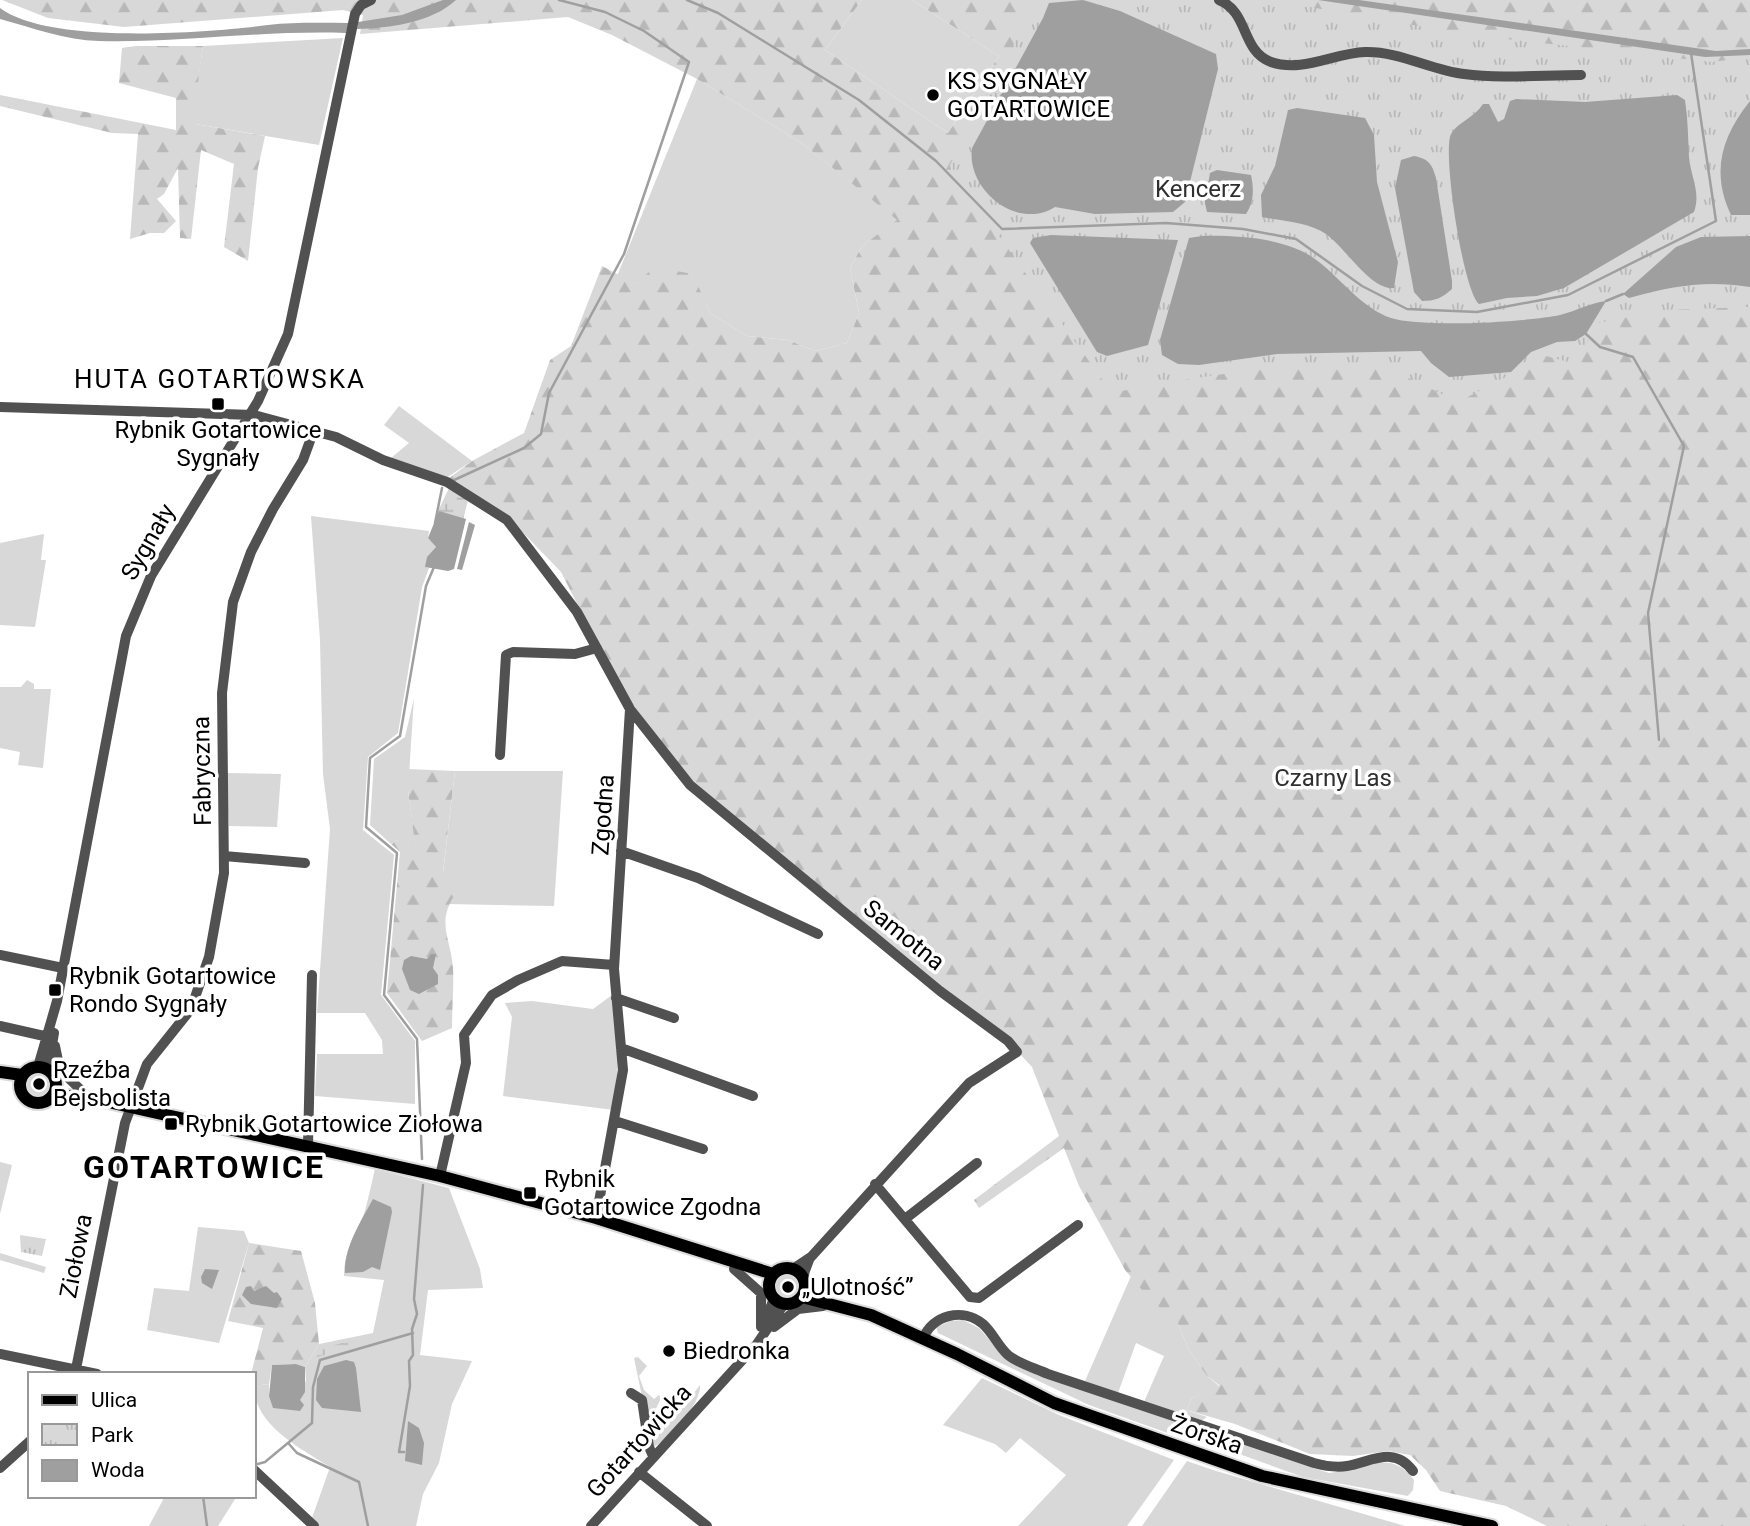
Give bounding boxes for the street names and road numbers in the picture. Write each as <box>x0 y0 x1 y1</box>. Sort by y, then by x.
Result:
street label: Sygnały <box>115 498 181 585</box>
street label: Fabryczna <box>187 716 217 826</box>
street label: Zgodna <box>586 774 620 856</box>
street label: Samotna <box>858 894 950 976</box>
street label: Ziołowa <box>54 1212 98 1300</box>
street label: Gotartowicka <box>581 1379 697 1503</box>
street label: Żorska <box>1168 1410 1246 1460</box>

